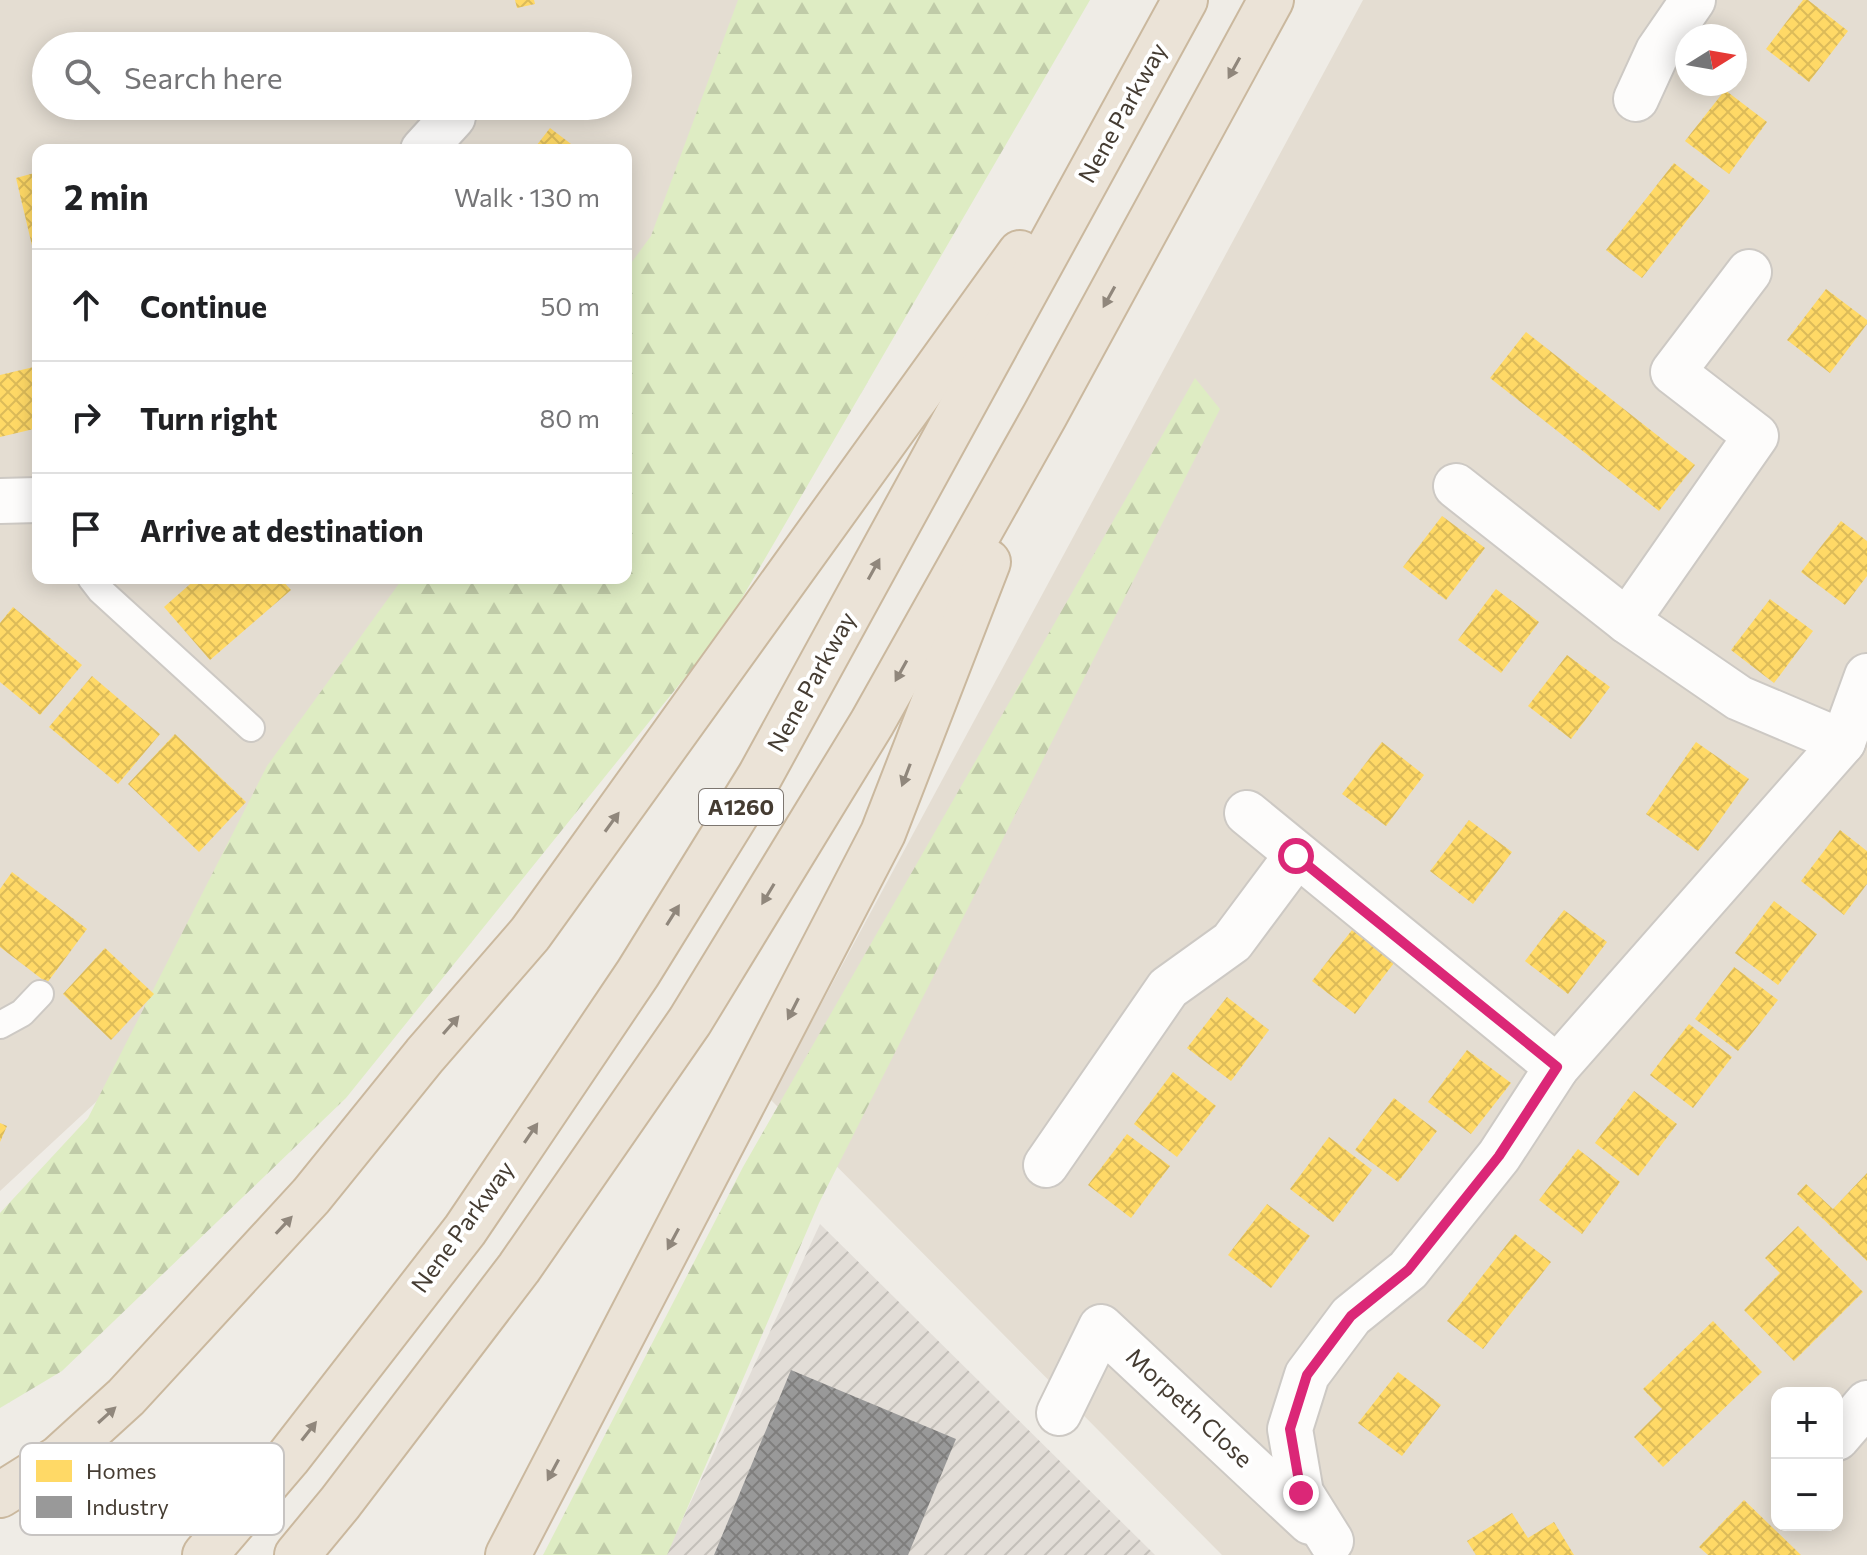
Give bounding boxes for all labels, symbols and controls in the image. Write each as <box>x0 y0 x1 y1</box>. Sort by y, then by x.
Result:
north arrow <box>1675 24 1747 96</box>
search box <box>32 32 632 120</box>
street label: Nene Parkway <box>1071 37 1172 187</box>
icon: search <box>60 54 104 98</box>
one-way arrow <box>1227 57 1240 80</box>
text: Search here <box>124 58 283 95</box>
text: 2 min <box>64 175 149 217</box>
text: Walk · 130 m <box>454 181 600 212</box>
icon: ahead <box>64 283 108 327</box>
one-way arrow <box>1102 285 1116 308</box>
text: Continue <box>140 287 267 324</box>
text: 50 m <box>540 290 600 321</box>
icon: right <box>64 395 108 439</box>
text: Turn right <box>140 399 277 436</box>
text: 80 m <box>540 402 600 433</box>
icon: arrive <box>64 507 108 551</box>
text: Arrive at destination <box>140 511 424 548</box>
one-way arrow <box>867 558 881 581</box>
street label: Nene Parkway <box>760 606 861 756</box>
one-way arrow <box>894 660 908 682</box>
one-way arrow <box>899 763 912 787</box>
road number: A1260 <box>699 789 783 825</box>
one-way arrow <box>604 811 619 832</box>
route start <box>1278 838 1314 874</box>
one-way arrow <box>761 883 775 905</box>
one-way arrow <box>666 904 680 926</box>
one-way arrow <box>786 997 799 1020</box>
one-way arrow <box>442 1016 459 1036</box>
one-way arrow <box>523 1122 538 1143</box>
street label: Nene Parkway <box>404 1155 519 1298</box>
one-way arrow <box>275 1216 293 1235</box>
one-way arrow <box>666 1228 679 1251</box>
street label: Morpeth Close <box>1121 1341 1259 1473</box>
map controls <box>1771 1387 1843 1531</box>
button: + <box>1771 1387 1843 1459</box>
one-way arrow <box>97 1406 116 1424</box>
one-way arrow <box>300 1421 316 1441</box>
legend <box>20 1443 284 1535</box>
text: Homes <box>86 1457 156 1484</box>
one-way arrow <box>546 1459 560 1481</box>
button: − <box>1771 1459 1843 1531</box>
route end <box>1283 1475 1319 1511</box>
text: Industry <box>86 1493 169 1520</box>

